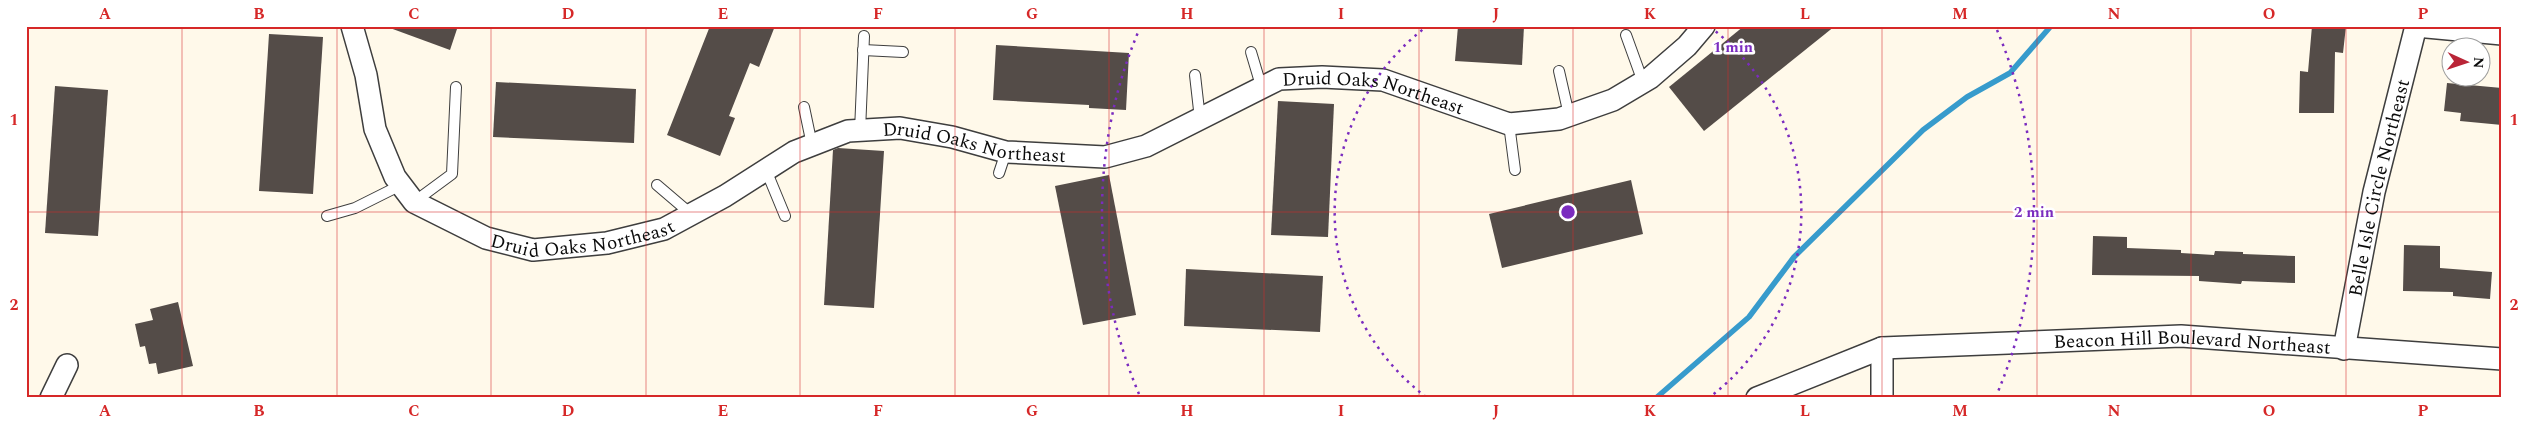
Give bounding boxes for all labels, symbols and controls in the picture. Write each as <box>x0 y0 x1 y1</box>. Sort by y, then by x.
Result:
text: A <box>99 2 112 26</box>
text: B <box>253 2 265 26</box>
text: C <box>408 2 420 26</box>
text: D <box>562 2 575 26</box>
text: E <box>718 2 728 26</box>
text: F <box>873 2 883 26</box>
text: G <box>1026 2 1038 26</box>
text: H <box>1180 2 1194 26</box>
text: I <box>1338 2 1344 26</box>
text: J <box>1493 2 1500 26</box>
text: K <box>1644 2 1657 26</box>
text: L <box>1800 2 1810 26</box>
text: M <box>1952 2 1968 26</box>
text: N <box>2107 2 2121 26</box>
text: O <box>2263 2 2275 26</box>
text: P <box>2418 2 2429 26</box>
text: 1 min <box>1713 36 1753 59</box>
north arrow <box>2440 38 2490 88</box>
text: N <box>2468 56 2489 69</box>
street label: Druid Oaks Northeast <box>1282 64 1468 123</box>
street label: Belle Isle Circle Northeast <box>2341 76 2418 299</box>
text: 1 <box>10 108 18 132</box>
text: 1 <box>2510 108 2518 132</box>
street label: Druid Oaks Northeast <box>882 115 1067 171</box>
text: 2 min <box>2014 201 2054 224</box>
centre of rings <box>1559 203 1577 221</box>
street label: Druid Oaks Northeast <box>487 213 681 266</box>
text: 2 <box>10 293 19 317</box>
text: 2 <box>2510 293 2519 317</box>
street label: Beacon Hill Boulevard Northeast <box>2053 323 2332 363</box>
text: A <box>99 399 112 423</box>
text: B <box>253 399 265 423</box>
text: C <box>408 399 420 423</box>
text: D <box>562 399 575 423</box>
text: E <box>718 399 728 423</box>
text: F <box>873 399 883 423</box>
text: G <box>1026 399 1038 423</box>
text: H <box>1180 399 1194 423</box>
text: I <box>1338 399 1344 423</box>
text: J <box>1493 399 1500 423</box>
text: K <box>1644 399 1657 423</box>
text: L <box>1800 399 1810 423</box>
text: M <box>1952 399 1968 423</box>
text: N <box>2107 399 2121 423</box>
text: O <box>2263 399 2275 423</box>
text: P <box>2418 399 2429 423</box>

